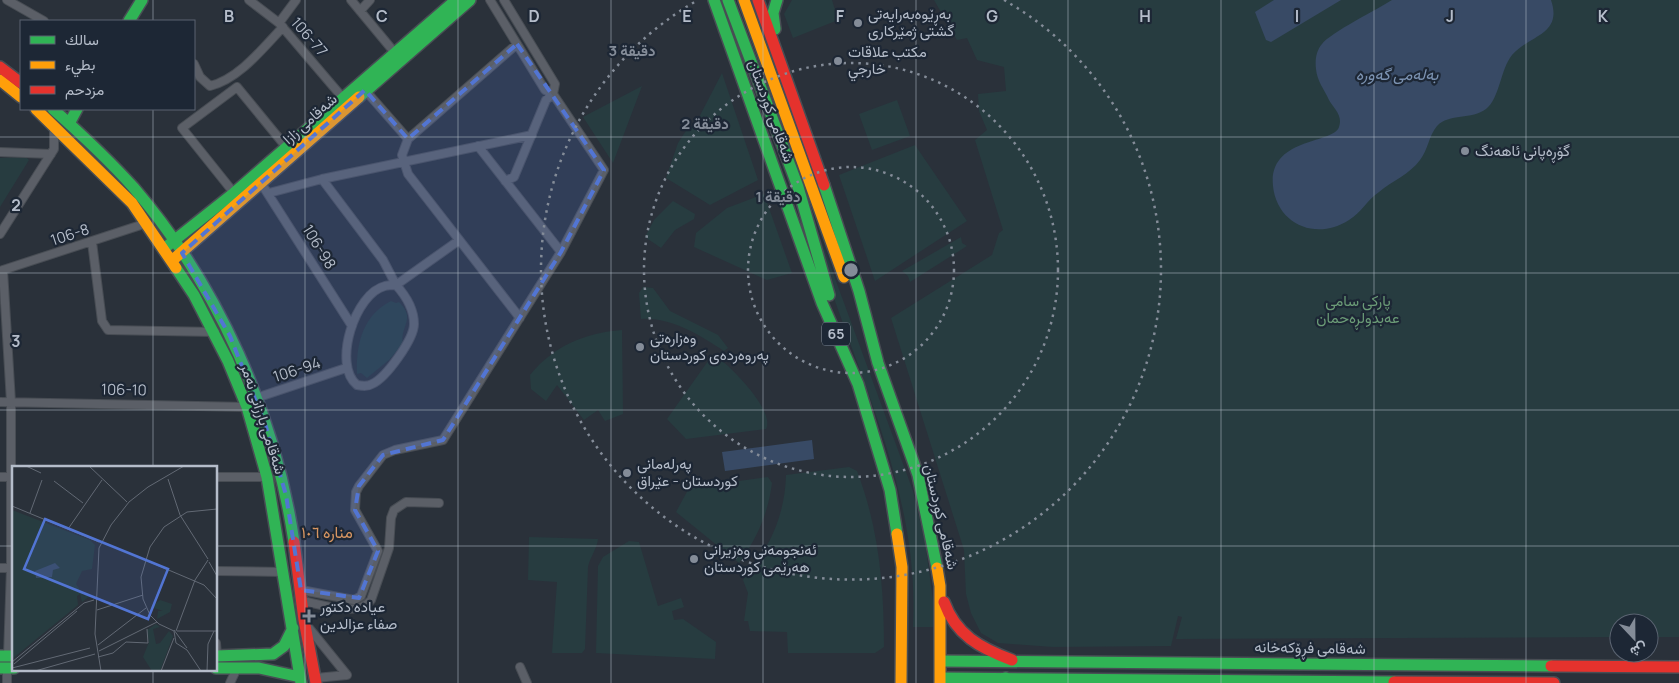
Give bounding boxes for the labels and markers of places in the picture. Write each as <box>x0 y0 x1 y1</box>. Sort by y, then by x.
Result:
place label: بەڕێوەبەرایەتی گشتی ژمێركاری <box>868 3 954 41</box>
marker: بەڕێوەبەرایەتی گشتی ژمێركاری <box>852 17 864 29</box>
place label: مكتب علاقات خارجي <box>848 41 927 82</box>
marker: مكتب علاقات خارجي <box>832 55 844 67</box>
place label: گۆڕەپانی ئاهەنگ <box>1475 140 1570 163</box>
marker: گۆڕەپانی ئاهەنگ <box>1459 145 1471 157</box>
centre of rings <box>842 261 860 279</box>
place label: وەزارەتی پەروەردەی کوردستان <box>650 327 769 365</box>
marker: وەزارەتی پەروەردەی کوردستان <box>634 341 646 353</box>
place label: پەرلەمانی کوردستان - عێراق <box>637 453 738 491</box>
marker: پەرلەمانی کوردستان - عێراق <box>621 467 633 479</box>
place label: ئەنجومەنی وەزیرانی هەرێمی کوردستان <box>704 539 817 577</box>
marker: ئەنجومەنی وەزیرانی هەرێمی کوردستان <box>688 553 700 565</box>
place label: عياده دكتور صفاء عزالدين <box>319 596 397 634</box>
marker: عياده دكتور صفاء عزالدين <box>302 609 316 623</box>

